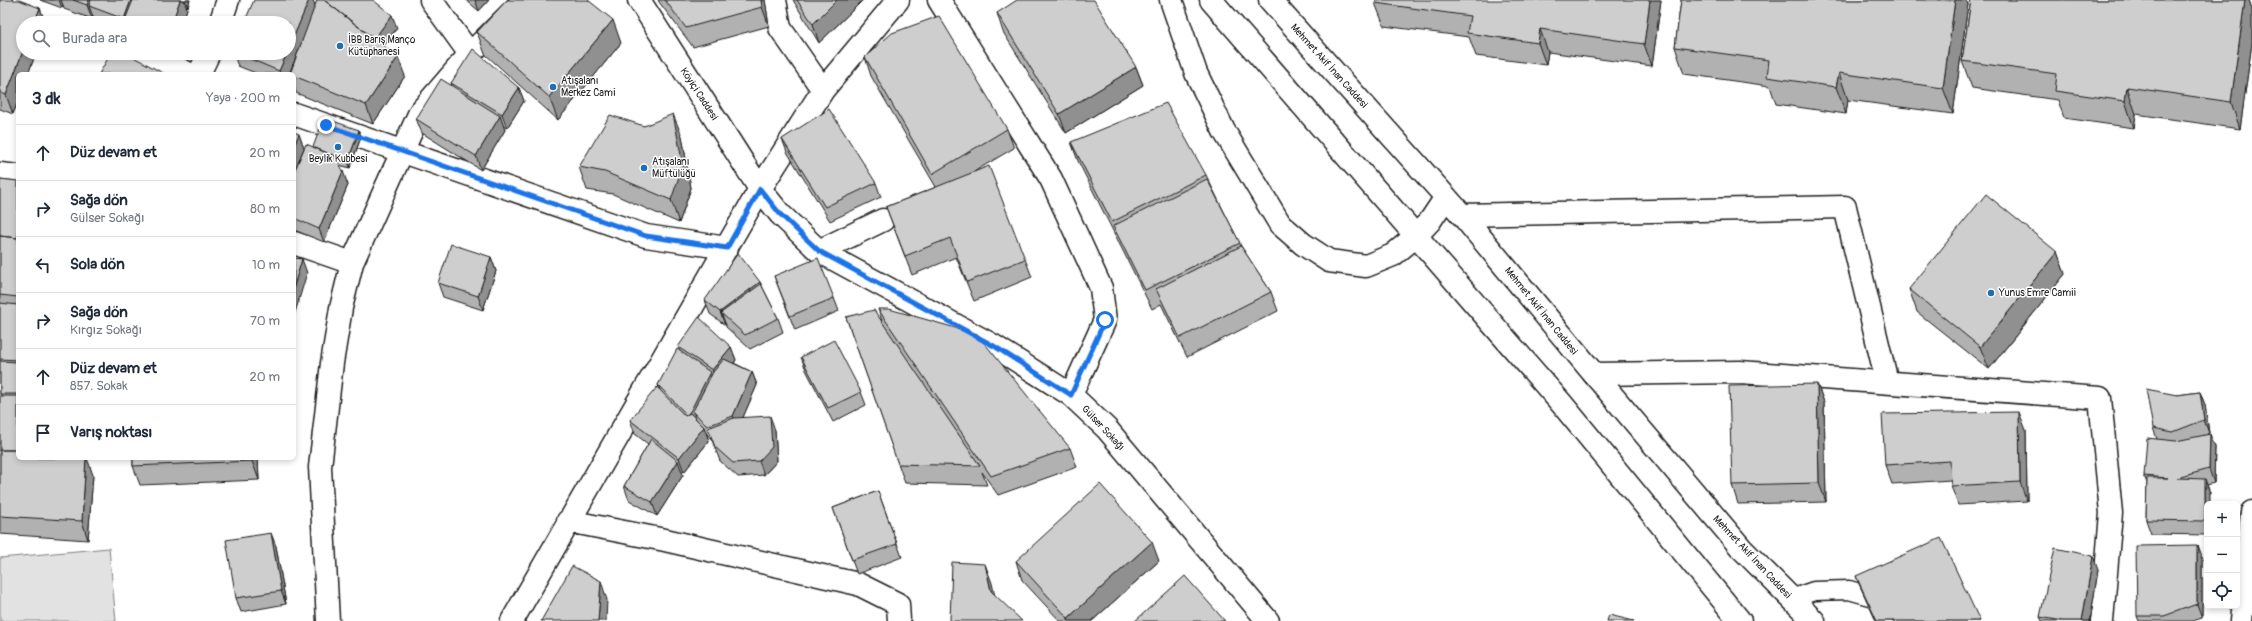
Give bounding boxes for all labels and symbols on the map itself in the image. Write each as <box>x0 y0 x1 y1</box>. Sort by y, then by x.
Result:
street label: Mehmet Akif İnan Caddesi <box>1288 21 1371 111</box>
place label: İBB Barış Manço Kütüphanesi <box>348 33 416 58</box>
marker: İBB Barış Manço Kütüphanesi <box>335 41 345 51</box>
street label: Köyiçi Caddesi <box>678 66 720 122</box>
place label: Atışalanı Merkez Cami <box>561 75 615 99</box>
marker: Atışalanı Merkez Cami <box>548 82 558 92</box>
route end <box>317 116 335 134</box>
marker: Beylik Kubbesi <box>333 142 343 152</box>
place label: Beylik Kubbesi <box>309 153 367 165</box>
place label: Atışalanı Müftülüğü <box>652 156 696 180</box>
marker: Atışalanı Müftülüğü <box>639 163 649 173</box>
street label: Mehmet Akif İnan Caddesi <box>1502 264 1581 357</box>
place label: Yunus Emre Camii <box>1998 287 2076 299</box>
marker: Yunus Emre Camii <box>1986 288 1996 298</box>
route start <box>1096 311 1114 329</box>
street label: Gülser Sokağı <box>1079 403 1127 453</box>
street label: Mehmet Akif İnan Caddesi <box>1710 512 1794 601</box>

